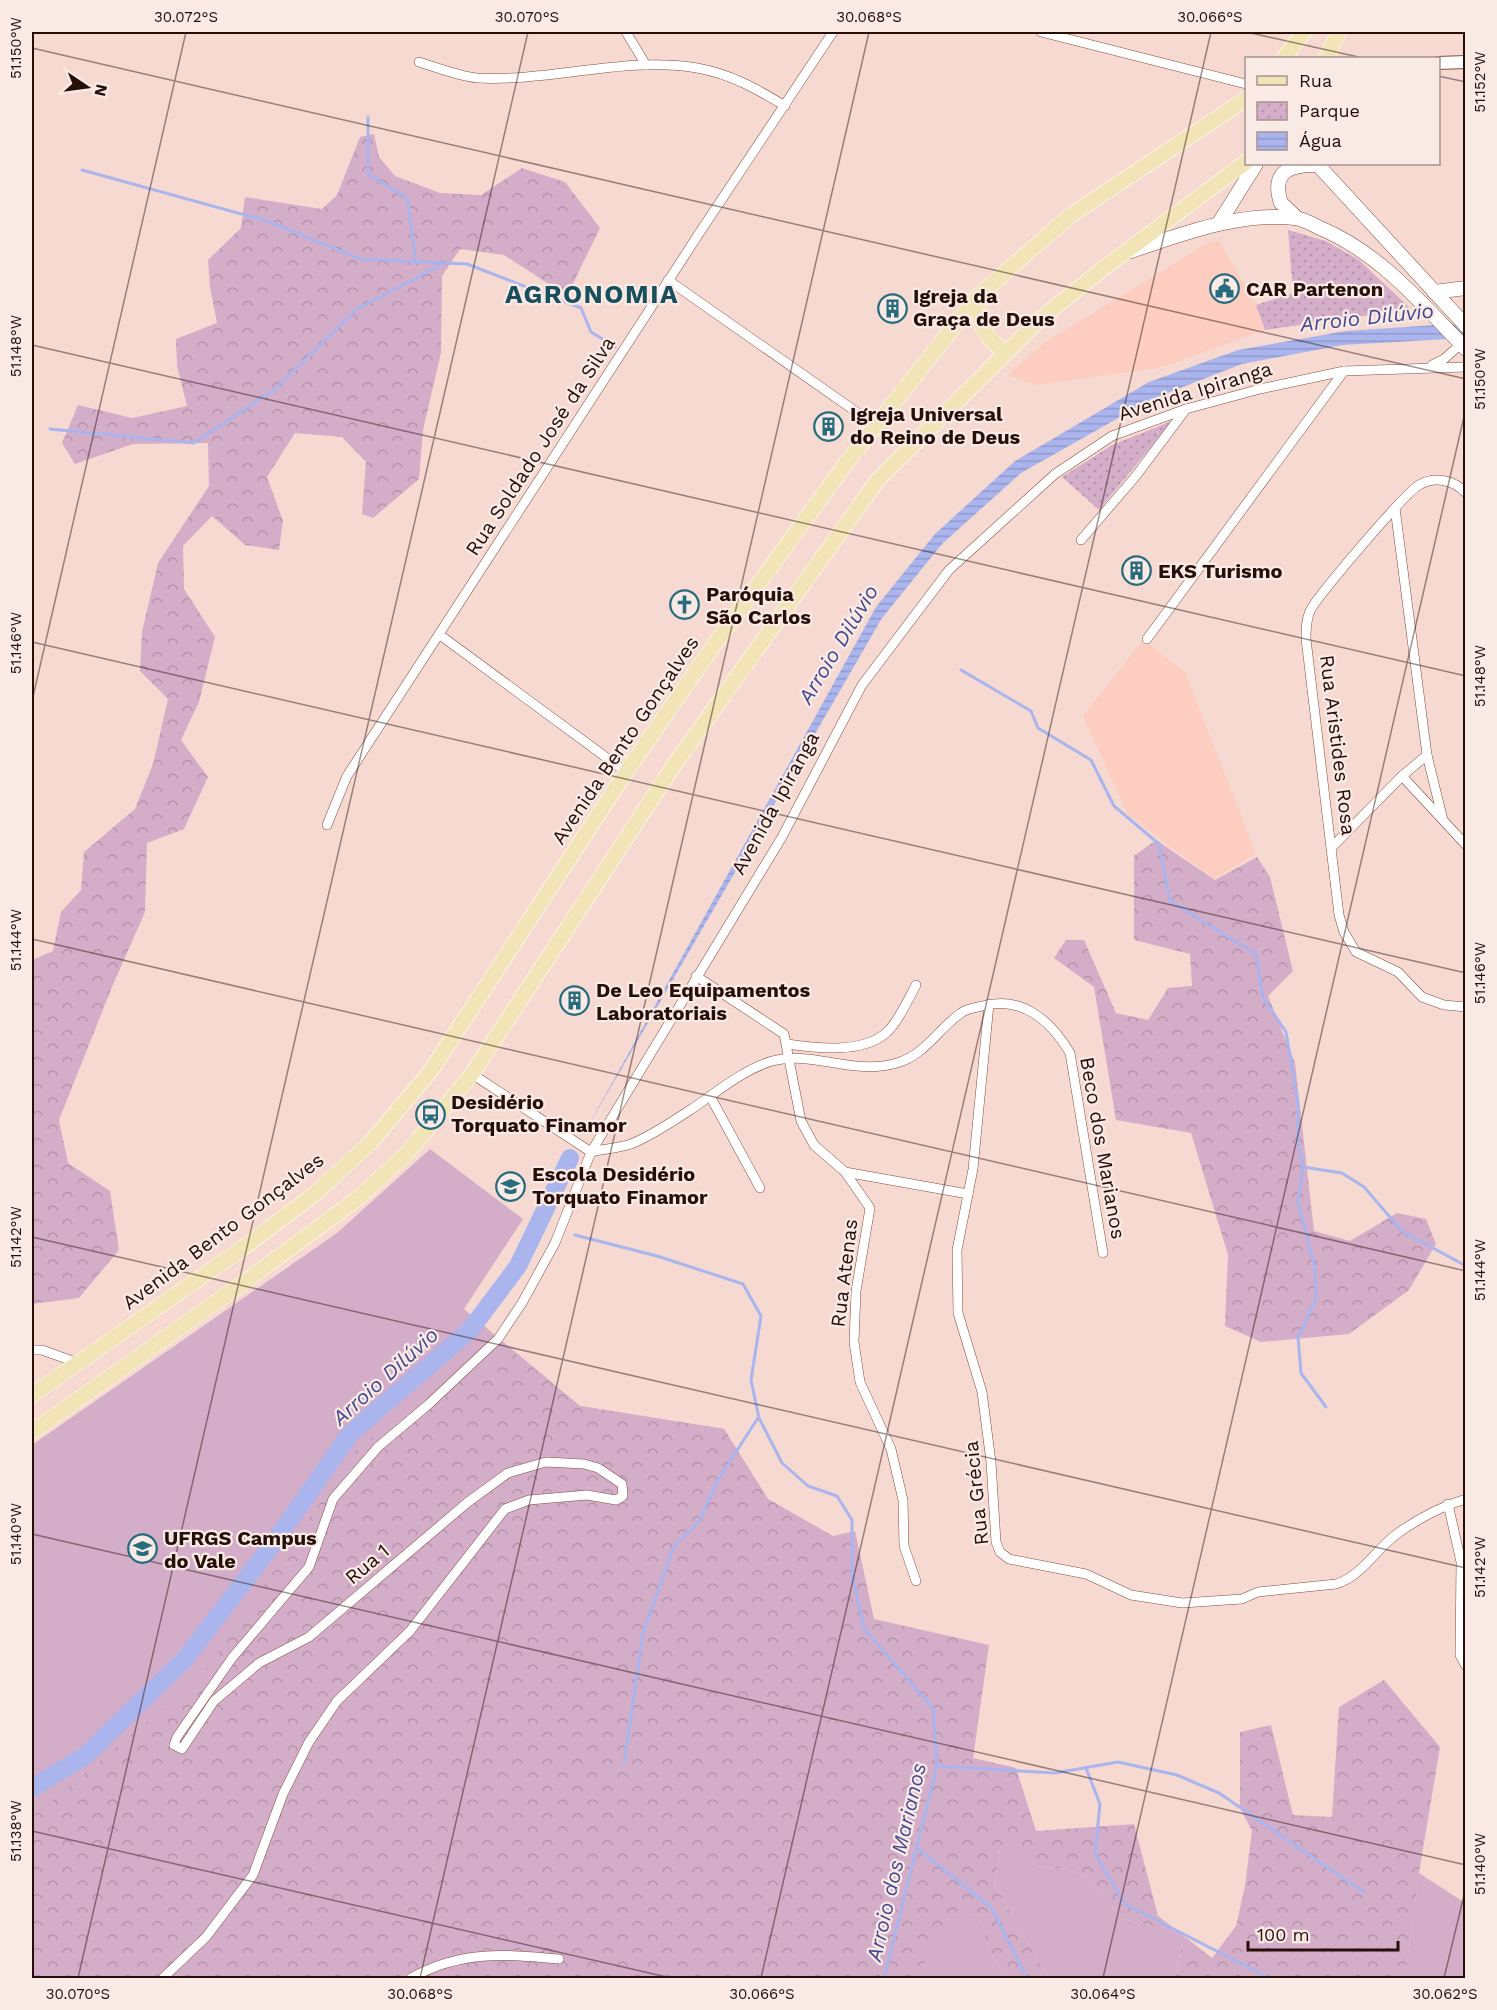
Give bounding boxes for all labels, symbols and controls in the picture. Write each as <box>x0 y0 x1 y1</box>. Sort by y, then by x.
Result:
text: 30.072°S <box>154 8 218 26</box>
text: 30.070°S <box>495 8 559 26</box>
text: 30.068°S <box>836 8 902 26</box>
text: 30.066°S <box>1177 8 1243 26</box>
text: 51.150°W <box>7 17 25 79</box>
text: 51.152°W <box>1471 51 1489 113</box>
north arrow <box>57 57 117 117</box>
legend <box>1245 57 1440 165</box>
text: Rua <box>1299 70 1332 91</box>
text: N <box>91 82 112 98</box>
text: Parque <box>1299 100 1360 121</box>
text: Água <box>1299 130 1342 151</box>
public building icon: CAR Partenon <box>1209 273 1241 305</box>
place label: CAR Partenon <box>1246 277 1383 301</box>
district label: AGRONOMIA <box>505 279 679 309</box>
place label: Igreja da Graça de Deus <box>913 284 1055 331</box>
building icon: Igreja da Graça de Deus <box>876 292 908 324</box>
water label: Arroio Dilúvio <box>1298 298 1435 337</box>
text: 51.148°W <box>7 315 25 377</box>
street label: Rua Soldado José da Silva <box>460 332 620 560</box>
text: 51.150°W <box>1471 348 1489 410</box>
street label: Avenida Ipiranga <box>1115 356 1275 426</box>
place label: Igreja Universal do Reino de Deus <box>850 402 1021 449</box>
building icon: Igreja Universal do Reino de Deus <box>813 410 845 442</box>
building icon: EKS Turismo <box>1121 555 1153 587</box>
place label: EKS Turismo <box>1158 559 1282 583</box>
water label: Arroio Dilúvio <box>792 580 883 709</box>
place label: Paróquia São Carlos <box>706 582 811 629</box>
church icon: Paróquia São Carlos <box>669 589 701 621</box>
text: 51.146°W <box>7 612 25 674</box>
street label: Avenida Bento Gonçalves <box>546 631 704 849</box>
text: 51.148°W <box>1471 645 1489 707</box>
street label: Rua Aristides Rosa <box>1315 653 1361 837</box>
street label: Avenida Ipiranga <box>726 727 824 879</box>
text: 51.144°W <box>7 909 25 971</box>
text: 51.146°W <box>1471 942 1489 1004</box>
place label: De Leo Equipamentos Laboratoriais <box>596 978 811 1025</box>
building icon: De Leo Equipamentos Laboratoriais <box>559 985 591 1017</box>
street label: Beco dos Marianos <box>1075 1055 1131 1241</box>
place label: Desidério Torquato Finamor <box>451 1090 627 1137</box>
bus stop icon: Desidério Torquato Finamor <box>414 1098 446 1130</box>
street label: Avenida Bento Gonçalves <box>118 1147 328 1315</box>
place label: Escola Desidério Torquato Finamor <box>532 1162 708 1209</box>
school or university icon: Escola Desidério Torquato Finamor <box>495 1170 527 1202</box>
text: 51.142°W <box>7 1206 25 1268</box>
street label: Rua Atenas <box>825 1217 863 1329</box>
text: 51.144°W <box>1471 1239 1489 1301</box>
water label: Arroio Dilúvio <box>326 1322 443 1431</box>
street label: Rua Grécia <box>959 1440 993 1546</box>
text: 51.140°W <box>7 1503 25 1565</box>
place label: UFRGS Campus do Vale <box>164 1526 317 1573</box>
school or university icon: UFRGS Campus do Vale <box>127 1533 159 1565</box>
text: 51.142°W <box>1471 1536 1489 1598</box>
street label: Rua 1 <box>340 1539 394 1589</box>
water label: Arroio dos Marianos <box>861 1760 931 1965</box>
text: 51.138°W <box>7 1800 25 1862</box>
text: 51.140°W <box>1471 1833 1489 1895</box>
scale bar <box>1248 1914 1398 1952</box>
text: 100 m <box>1257 1924 1310 1945</box>
text: 30.070°S <box>46 1985 110 2003</box>
text: 30.068°S <box>387 1985 453 2003</box>
text: 30.066°S <box>729 1985 795 2003</box>
text: 30.064°S <box>1070 1985 1136 2003</box>
text: 30.062°S <box>1412 1985 1478 2003</box>

